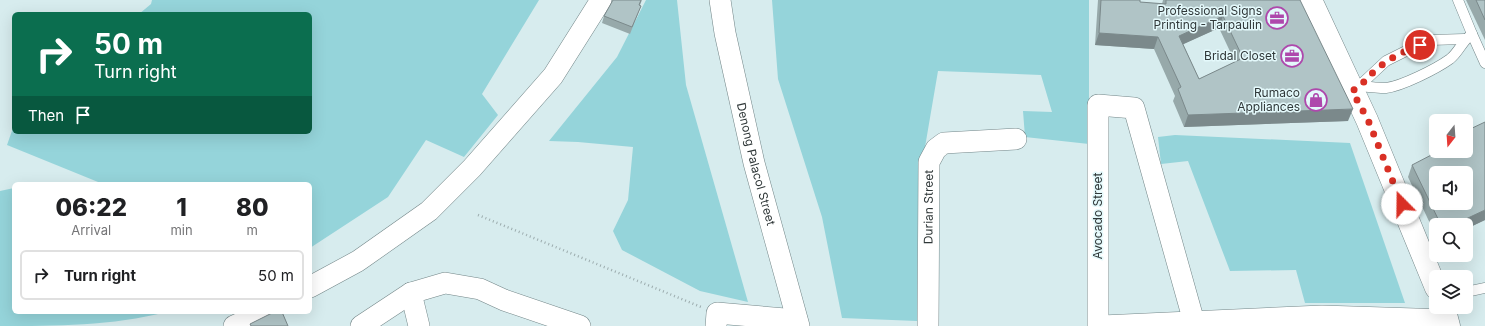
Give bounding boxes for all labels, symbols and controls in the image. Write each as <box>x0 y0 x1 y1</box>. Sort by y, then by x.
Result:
place label: Professional Signs Printing - Tarpaulin <box>1154 3 1262 32</box>
office icon: Professional Signs Printing - Tarpaulin <box>1264 5 1290 31</box>
text: 50 m <box>94 27 163 61</box>
icon: right <box>28 28 80 80</box>
pin <box>1403 28 1437 62</box>
icon: arrive <box>1409 34 1431 56</box>
office icon: Bridal Closet <box>1279 43 1305 69</box>
place label: Bridal Closet <box>1204 48 1276 63</box>
text: Turn right <box>94 61 177 82</box>
place label: Rumaco Appliances <box>1237 85 1300 114</box>
shop icon: Rumaco Appliances <box>1303 87 1329 113</box>
street label: Denong Palacol Street <box>734 101 779 227</box>
icon: arrive <box>72 104 94 126</box>
text: Then <box>28 106 64 125</box>
north arrow <box>1429 114 1473 158</box>
map controls <box>1429 114 1473 314</box>
button: sound <box>1429 166 1473 210</box>
street label: Durian Street <box>920 170 936 244</box>
street label: Avocado Street <box>1090 173 1105 259</box>
position arrow <box>1381 183 1423 225</box>
text: 06:22 <box>55 193 127 222</box>
text: 1 <box>176 193 187 222</box>
text: 80 <box>236 193 269 222</box>
button: search <box>1429 218 1473 262</box>
text: Arrival <box>71 222 111 238</box>
text: min <box>170 222 193 238</box>
text: m <box>247 222 258 238</box>
icon: right <box>30 264 52 286</box>
text: Turn right <box>64 266 136 285</box>
text: 50 m <box>258 266 294 285</box>
button: layers <box>1429 270 1473 314</box>

